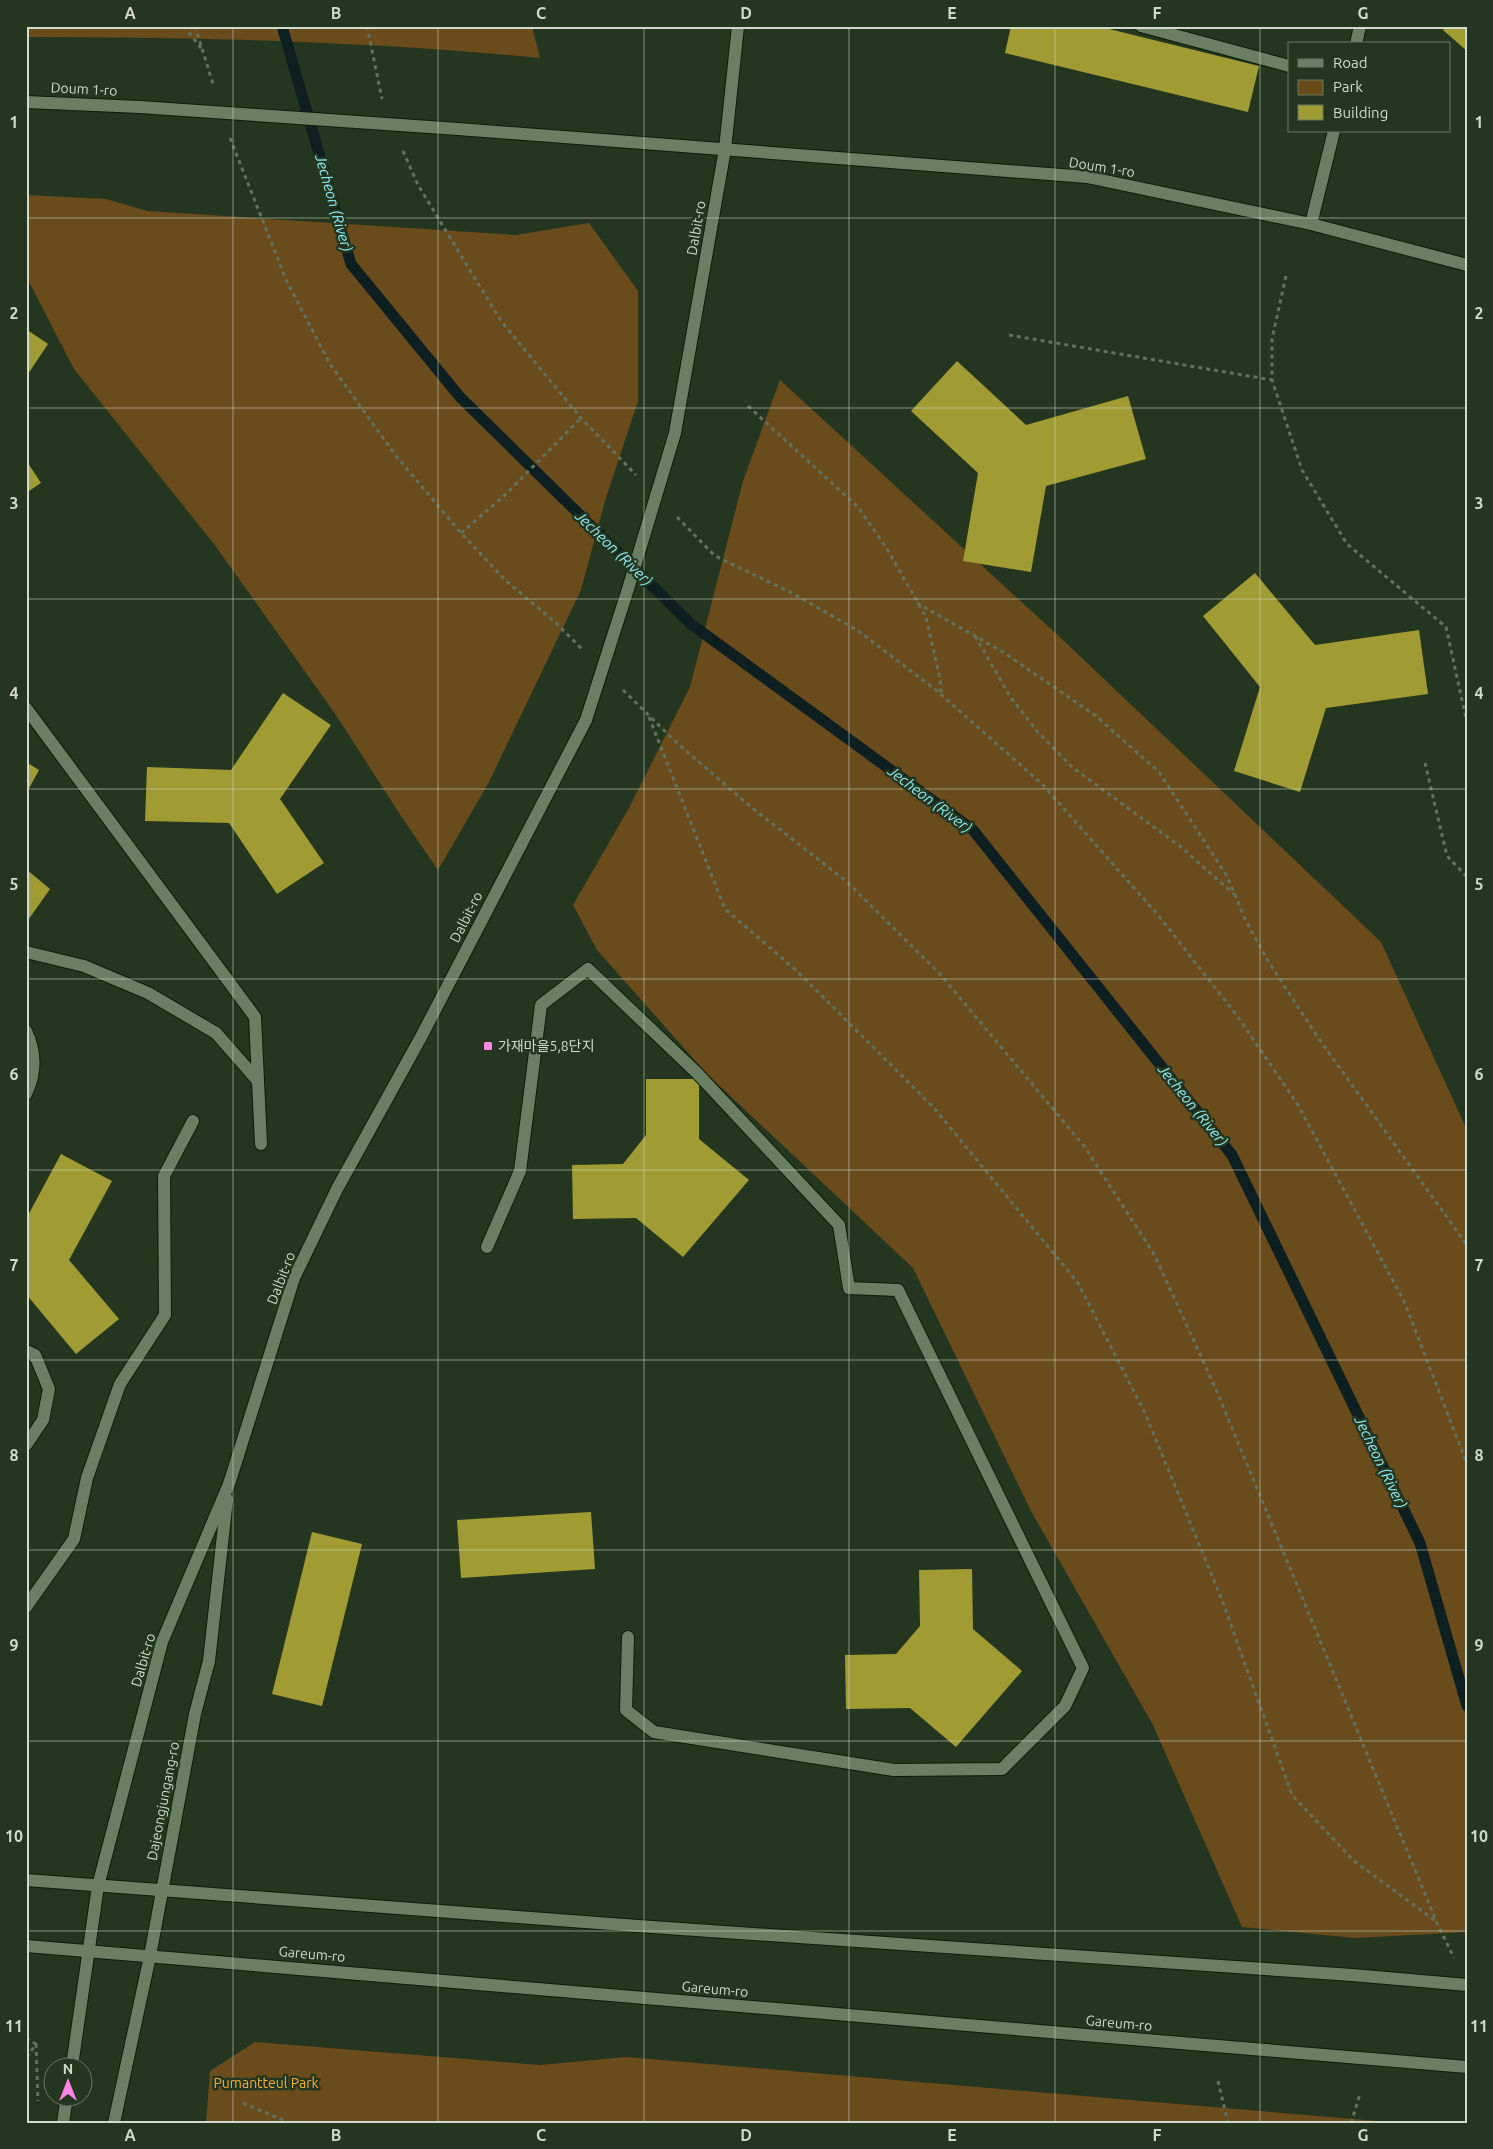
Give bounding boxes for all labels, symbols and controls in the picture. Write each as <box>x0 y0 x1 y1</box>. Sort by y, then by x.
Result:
text: A <box>124 4 136 22</box>
text: B <box>331 4 341 22</box>
text: C <box>536 4 546 22</box>
text: D <box>740 4 752 22</box>
text: E <box>947 4 957 22</box>
text: F <box>1153 4 1162 22</box>
text: G <box>1357 4 1369 22</box>
legend <box>1288 42 1450 132</box>
text: Road <box>1333 54 1368 71</box>
text: Park <box>1333 78 1363 95</box>
street label: Doum 1-ro <box>50 79 118 99</box>
text: Building <box>1333 104 1388 121</box>
text: 1 <box>9 113 19 131</box>
text: 1 <box>1474 113 1484 131</box>
water label: Jecheon (River) <box>312 152 356 254</box>
street label: Doum 1-ro <box>1068 154 1136 180</box>
street label: Dalbit-ro <box>683 200 709 256</box>
text: 2 <box>9 304 19 322</box>
text: 2 <box>1474 304 1484 322</box>
text: 3 <box>9 494 19 512</box>
text: 3 <box>1474 494 1484 512</box>
water label: Jecheon (River) <box>571 506 656 589</box>
text: 4 <box>9 684 19 702</box>
text: 4 <box>1474 684 1484 702</box>
water label: Jecheon (River) <box>884 761 975 836</box>
text: 5 <box>9 875 19 893</box>
text: 5 <box>1474 875 1484 893</box>
street label: Dalbit-ro <box>446 889 486 945</box>
place label: 가재마을5,8단지 <box>498 1038 595 1054</box>
marker: 가재마을5,8단지 <box>482 1040 494 1052</box>
water label: Jecheon (River) <box>1154 1060 1231 1149</box>
text: 6 <box>9 1065 19 1083</box>
text: 6 <box>1474 1065 1484 1083</box>
street label: Dalbit-ro <box>264 1249 298 1307</box>
text: 7 <box>9 1256 19 1274</box>
text: 7 <box>1474 1256 1484 1274</box>
water label: Jecheon (River) <box>1351 1412 1411 1511</box>
text: 8 <box>9 1446 19 1464</box>
text: 8 <box>1474 1446 1484 1464</box>
street label: Dalbit-ro <box>128 1631 158 1689</box>
text: 9 <box>9 1636 19 1654</box>
text: 9 <box>1474 1636 1484 1654</box>
street label: Dajeongjungang-ro <box>144 1740 182 1862</box>
text: 10 <box>5 1827 23 1845</box>
text: 10 <box>1470 1827 1488 1845</box>
street label: Gareum-ro <box>278 1943 346 1965</box>
street label: Gareum-ro <box>681 1978 749 2000</box>
street label: Gareum-ro <box>1085 2012 1153 2034</box>
text: 11 <box>5 2017 23 2035</box>
text: 11 <box>1470 2017 1488 2035</box>
north arrow <box>42 2056 92 2106</box>
text: N <box>63 2061 73 2077</box>
park label: Pumantteul Park <box>213 2075 319 2091</box>
text: A <box>124 2126 136 2144</box>
text: B <box>331 2126 341 2144</box>
text: C <box>536 2126 546 2144</box>
text: D <box>740 2126 752 2144</box>
text: E <box>947 2126 957 2144</box>
text: F <box>1153 2126 1162 2144</box>
text: G <box>1357 2126 1369 2144</box>

